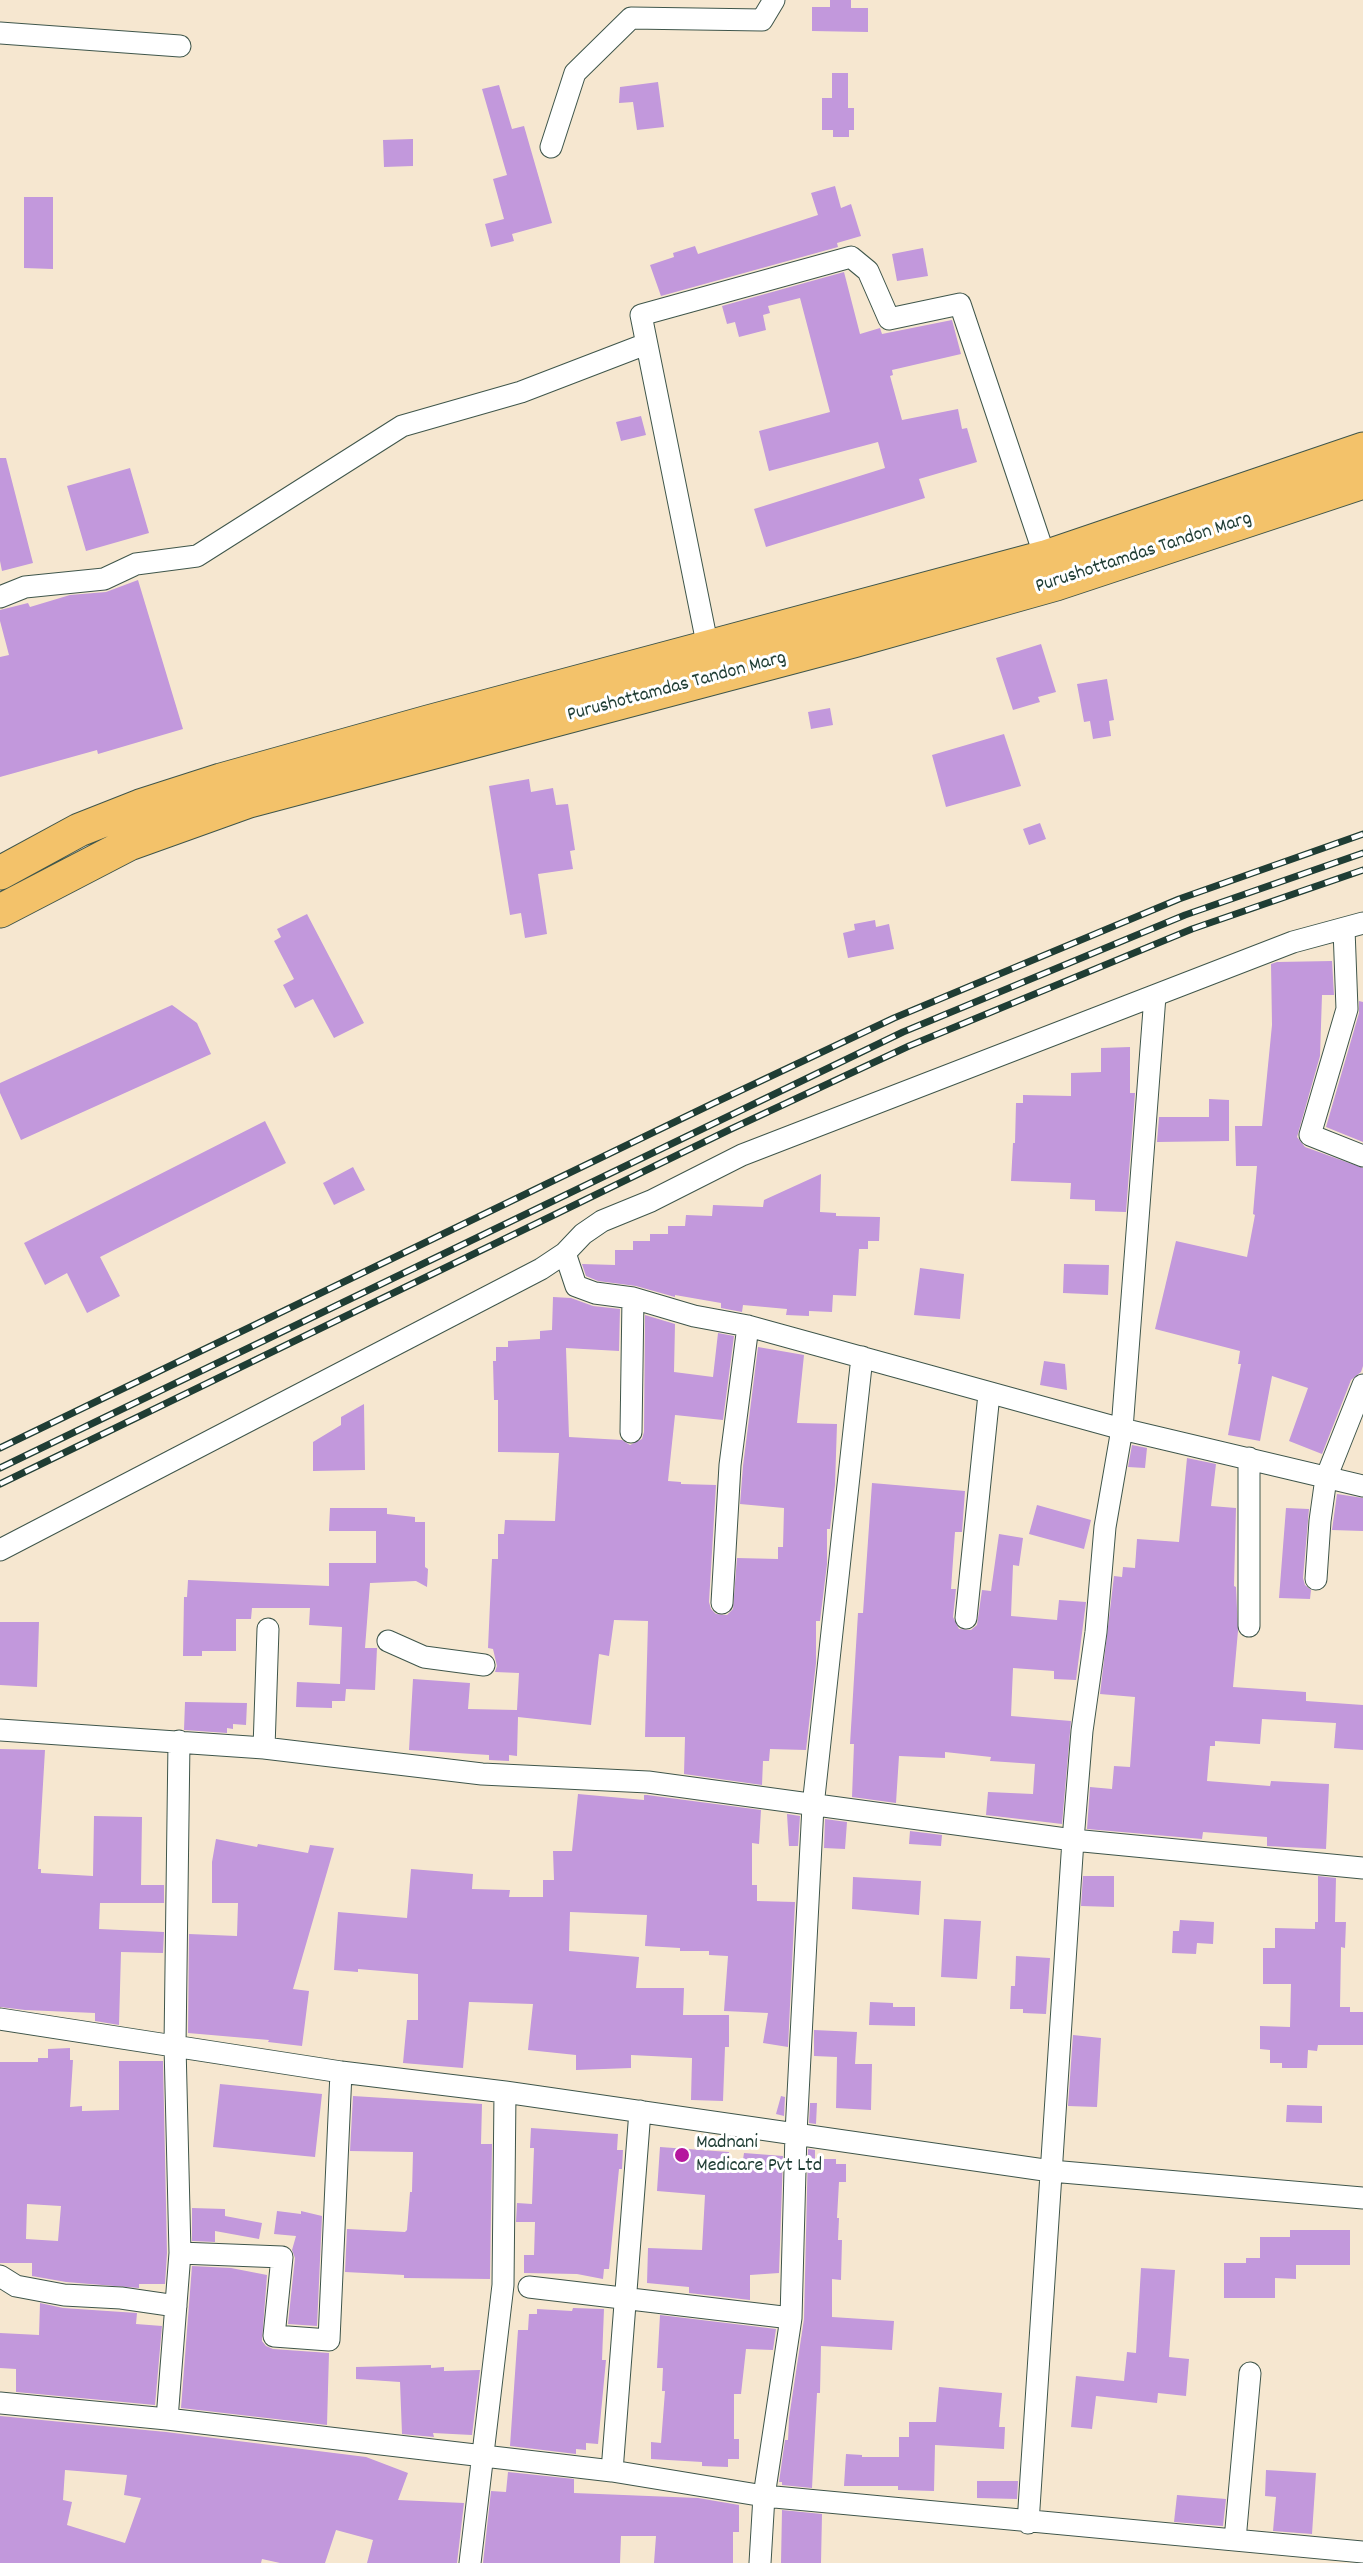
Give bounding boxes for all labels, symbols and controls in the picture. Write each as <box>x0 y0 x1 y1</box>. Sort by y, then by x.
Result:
street label: Purushottamdas Tandon Marg <box>1033 508 1255 600</box>
street label: Purushottamdas Tandon Marg <box>565 647 789 729</box>
place label: Madnani Medicare Pvt Ltd <box>696 2132 822 2179</box>
marker: Madnani Medicare Pvt Ltd <box>673 2146 691 2164</box>

